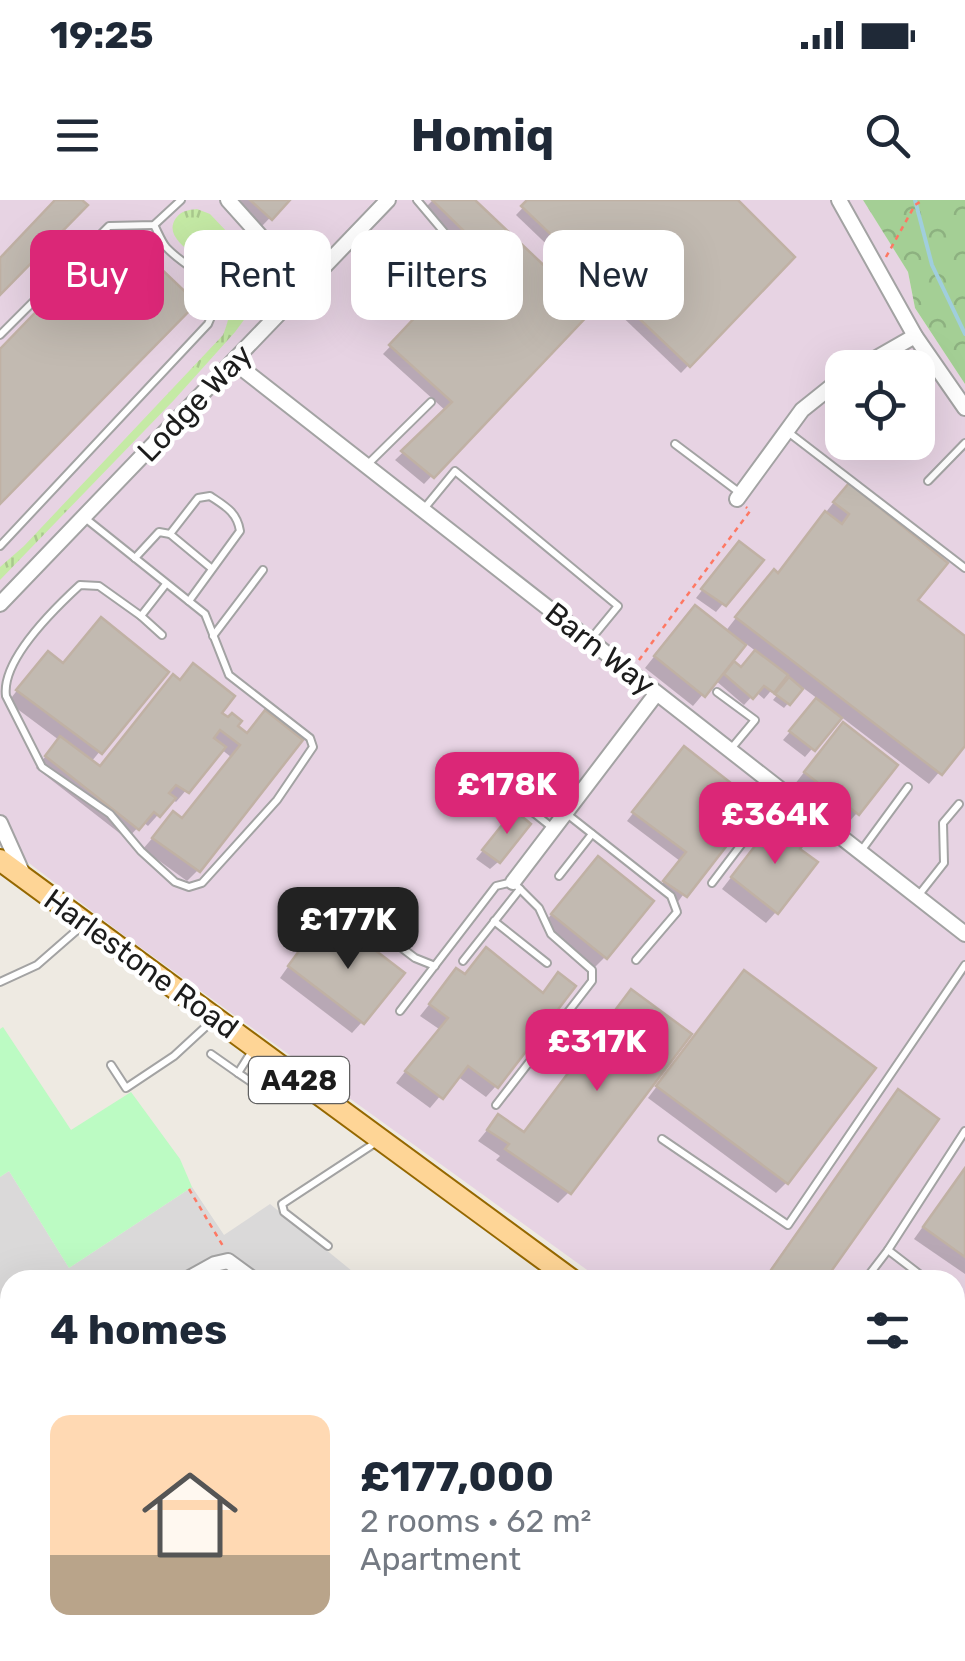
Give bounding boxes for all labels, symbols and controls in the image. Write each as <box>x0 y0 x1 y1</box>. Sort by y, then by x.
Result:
text: 19:25 <box>50 12 154 58</box>
icon: menu <box>50 108 105 163</box>
icon: search <box>860 108 915 163</box>
text: Homiq <box>411 109 554 162</box>
chip: Buy <box>30 230 164 320</box>
chip: Rent <box>184 230 331 320</box>
chip: Filters <box>351 230 523 320</box>
chip: New <box>543 230 684 320</box>
street label: Lodge Way <box>130 337 260 469</box>
map controls <box>825 350 935 460</box>
button: locate <box>825 350 935 460</box>
street label: Barn Way <box>538 595 662 703</box>
pin: £178K <box>437 752 577 837</box>
text: £178K <box>457 765 557 803</box>
pin: £364K <box>705 782 845 867</box>
text: £364K <box>721 795 829 833</box>
street label: Harlestone Road <box>37 882 245 1046</box>
pin: £177K <box>278 887 418 972</box>
text: £177K <box>300 900 396 938</box>
pin: £317K <box>527 1009 667 1094</box>
text: £317K <box>547 1022 647 1060</box>
road number: A428 <box>249 1057 349 1103</box>
icon: filters <box>860 1303 915 1358</box>
text: 4 homes <box>50 1305 227 1355</box>
text: £177,000 <box>360 1452 554 1502</box>
icon: home <box>130 1455 250 1575</box>
text: 2 rooms · 62 m² <box>360 1502 592 1540</box>
text: Apartment <box>360 1540 521 1578</box>

